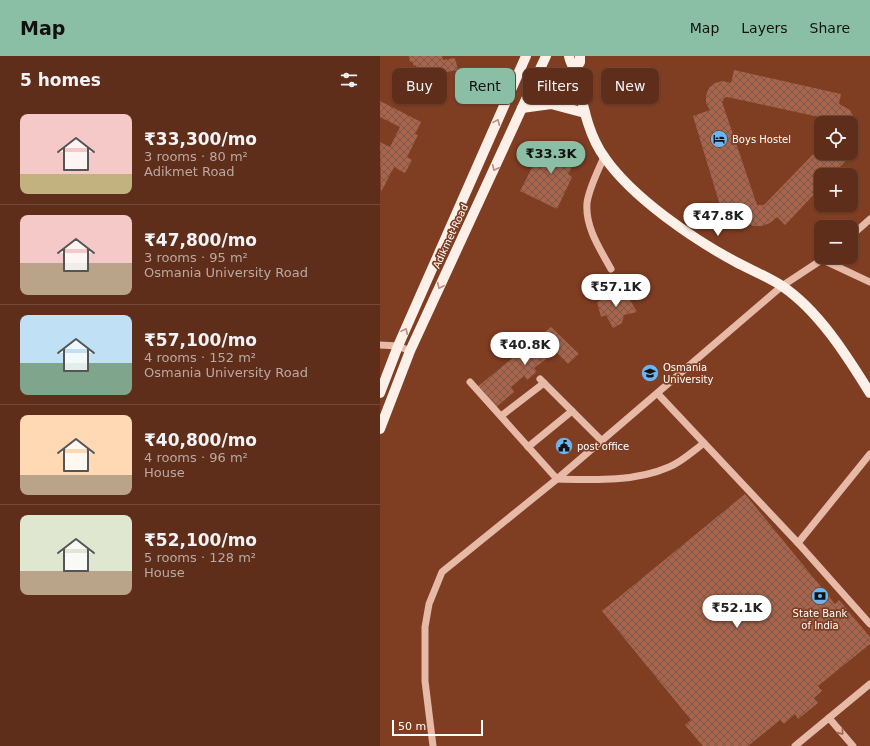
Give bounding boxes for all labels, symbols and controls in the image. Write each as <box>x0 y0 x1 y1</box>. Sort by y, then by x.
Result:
text: Map <box>20 17 65 39</box>
text: Map <box>690 20 719 36</box>
text: Layers <box>741 20 788 36</box>
text: Share <box>810 20 850 36</box>
chip: Buy <box>392 68 447 104</box>
chip: Rent <box>455 68 515 104</box>
chip: Filters <box>523 68 593 104</box>
chip: New <box>601 68 659 104</box>
icon: filters <box>338 69 360 91</box>
text: 5 homes <box>20 70 101 90</box>
map controls <box>814 116 858 264</box>
button: locate <box>814 116 858 160</box>
one-way arrow <box>492 119 500 126</box>
text: ₹33,300/mo <box>144 129 257 149</box>
hotel icon: Boys Hostel <box>709 129 729 149</box>
icon: home <box>52 130 100 178</box>
place label: Boys Hostel <box>732 134 791 145</box>
pin: ₹33.3K <box>518 141 584 175</box>
text: ₹33.3K <box>525 146 577 161</box>
text: 3 rooms · 80 m² <box>144 149 248 164</box>
one-way arrow <box>492 163 500 171</box>
text: Adikmet Road <box>144 164 235 179</box>
button: + <box>814 168 858 212</box>
street label: Adikmet Road <box>431 202 470 270</box>
pin: ₹47.8K <box>685 203 751 237</box>
text: ₹47.8K <box>692 208 744 223</box>
button: − <box>814 220 858 264</box>
text: ₹47,800/mo <box>144 230 257 250</box>
icon: home <box>52 231 100 279</box>
text: 3 rooms · 95 m² <box>144 250 248 265</box>
text: Osmania University Road <box>144 265 308 280</box>
pin: ₹57.1K <box>583 274 649 308</box>
text: ₹57.1K <box>590 279 642 294</box>
one-way arrow <box>437 281 445 289</box>
one-way arrow <box>400 327 408 335</box>
text: ₹57,100/mo <box>144 330 257 350</box>
icon: home <box>52 331 100 379</box>
pin: ₹40.8K <box>492 332 558 366</box>
text: ₹40.8K <box>499 337 551 352</box>
text: 4 rooms · 152 m² <box>144 350 256 365</box>
place label: Osmania University <box>663 362 714 385</box>
school or university icon: Osmania University <box>640 363 660 383</box>
text: Osmania University Road <box>144 365 308 380</box>
text: ₹40,800/mo <box>144 430 257 450</box>
icon: home <box>52 431 100 479</box>
public building icon: post office <box>554 436 574 456</box>
place label: post office <box>577 441 629 452</box>
text: 4 rooms · 96 m² <box>144 450 248 465</box>
text: House <box>144 465 185 480</box>
text: ₹52,100/mo <box>144 530 257 550</box>
icon: home <box>52 531 100 579</box>
text: 5 rooms · 128 m² <box>144 550 256 565</box>
text: House <box>144 565 185 580</box>
bank icon: State Bank of India <box>810 586 830 606</box>
pin: ₹52.1K <box>704 595 770 629</box>
text: ₹52.1K <box>711 600 763 615</box>
place label: State Bank of India <box>793 608 848 631</box>
scale bar <box>392 718 483 737</box>
text: 50 m <box>398 720 426 733</box>
one-way arrow <box>836 727 843 734</box>

